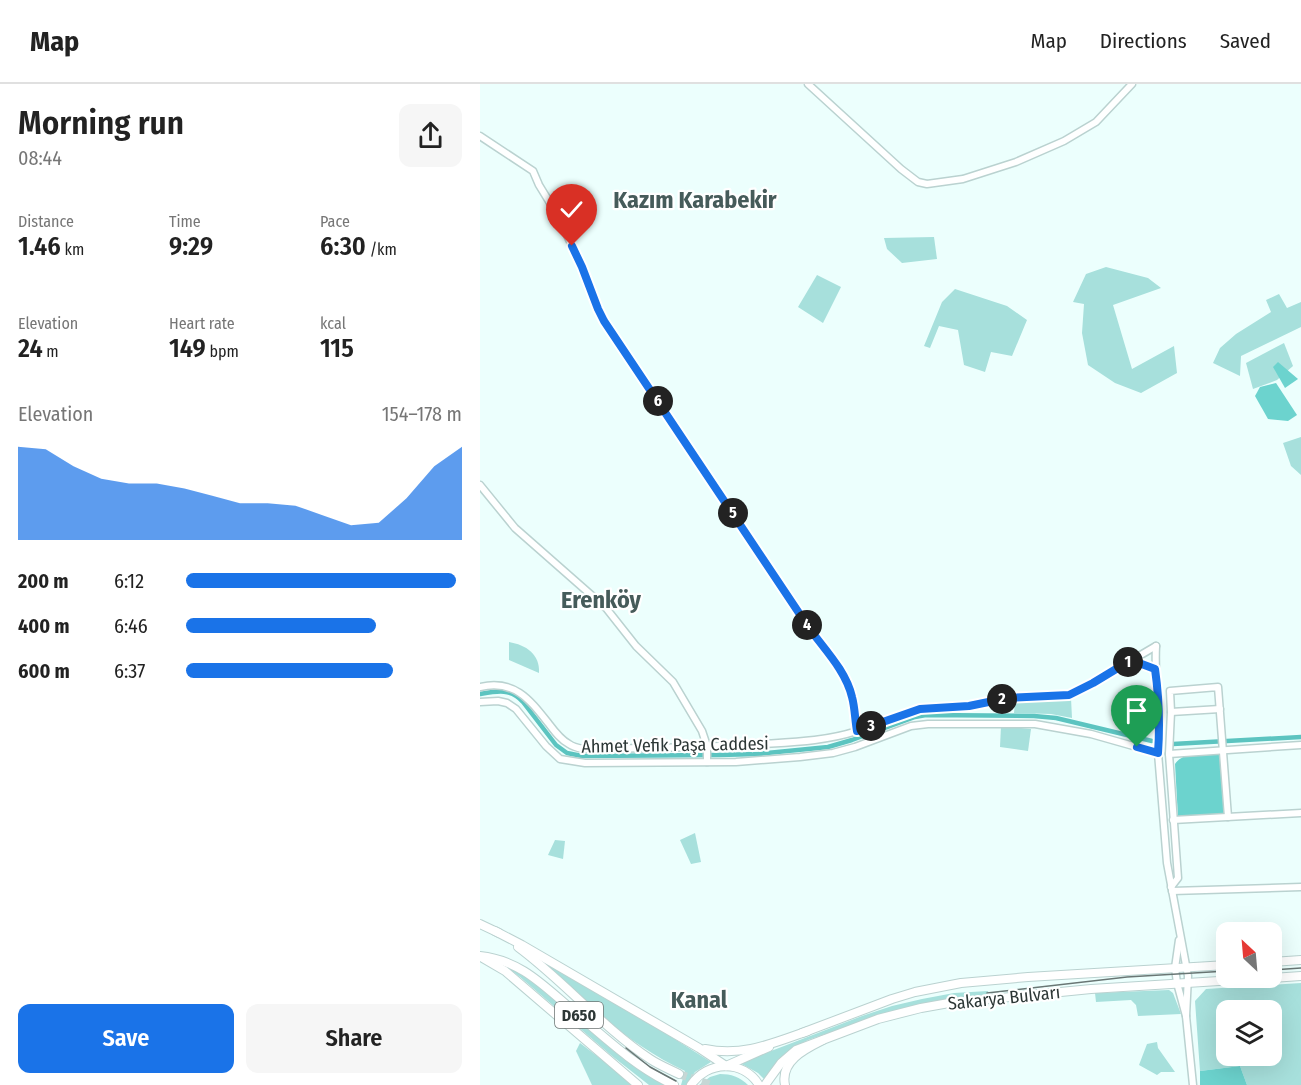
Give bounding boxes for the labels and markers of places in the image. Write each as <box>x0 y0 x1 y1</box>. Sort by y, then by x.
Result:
pin <box>546 184 597 246</box>
pin: 6 <box>643 386 673 416</box>
pin: 5 <box>718 498 748 528</box>
pin: 4 <box>792 610 822 640</box>
pin: 1 <box>1113 647 1143 677</box>
pin: 2 <box>987 684 1017 714</box>
pin <box>1111 685 1162 747</box>
pin: 3 <box>856 711 886 741</box>

